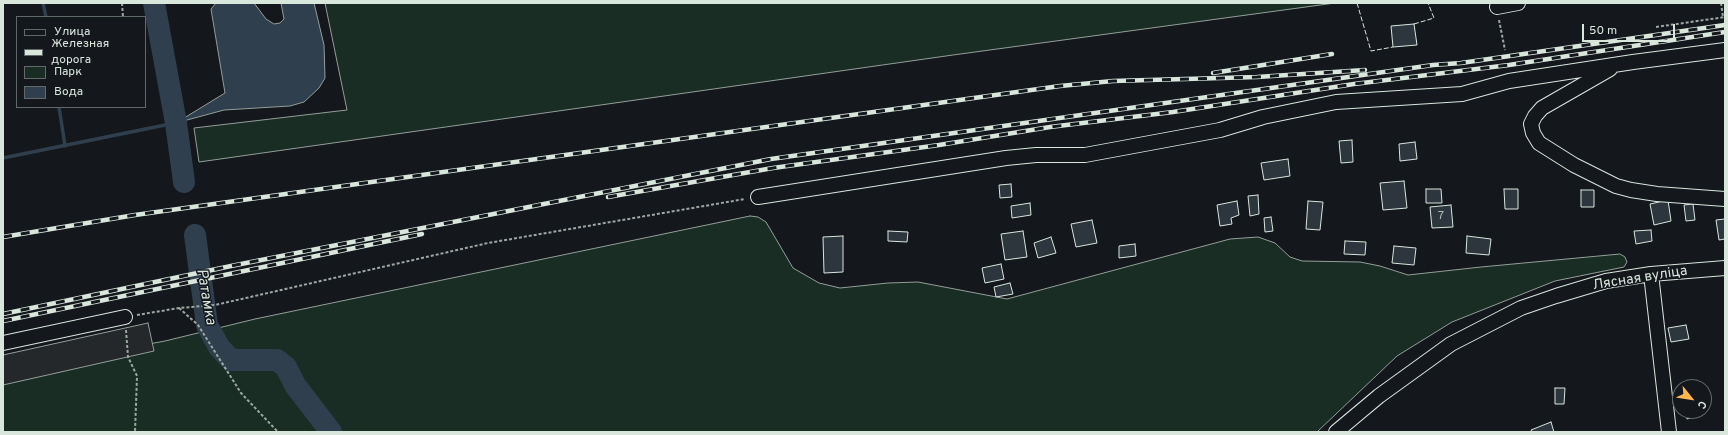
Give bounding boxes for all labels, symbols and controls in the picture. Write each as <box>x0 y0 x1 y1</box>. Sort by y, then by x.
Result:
legend <box>16 16 146 108</box>
scale bar <box>1584 16 1677 42</box>
text: 50 m <box>1589 23 1617 39</box>
text: Улица <box>54 24 90 40</box>
text: Железная дорога <box>51 36 109 68</box>
text: Парк <box>54 64 82 80</box>
text: Вода <box>54 84 83 100</box>
house number: 7 <box>1438 210 1444 224</box>
street label: Лясная вуліца <box>1591 263 1689 295</box>
water label: Ратамка <box>191 267 219 327</box>
north arrow <box>1672 379 1712 419</box>
text: С <box>1694 398 1709 411</box>

